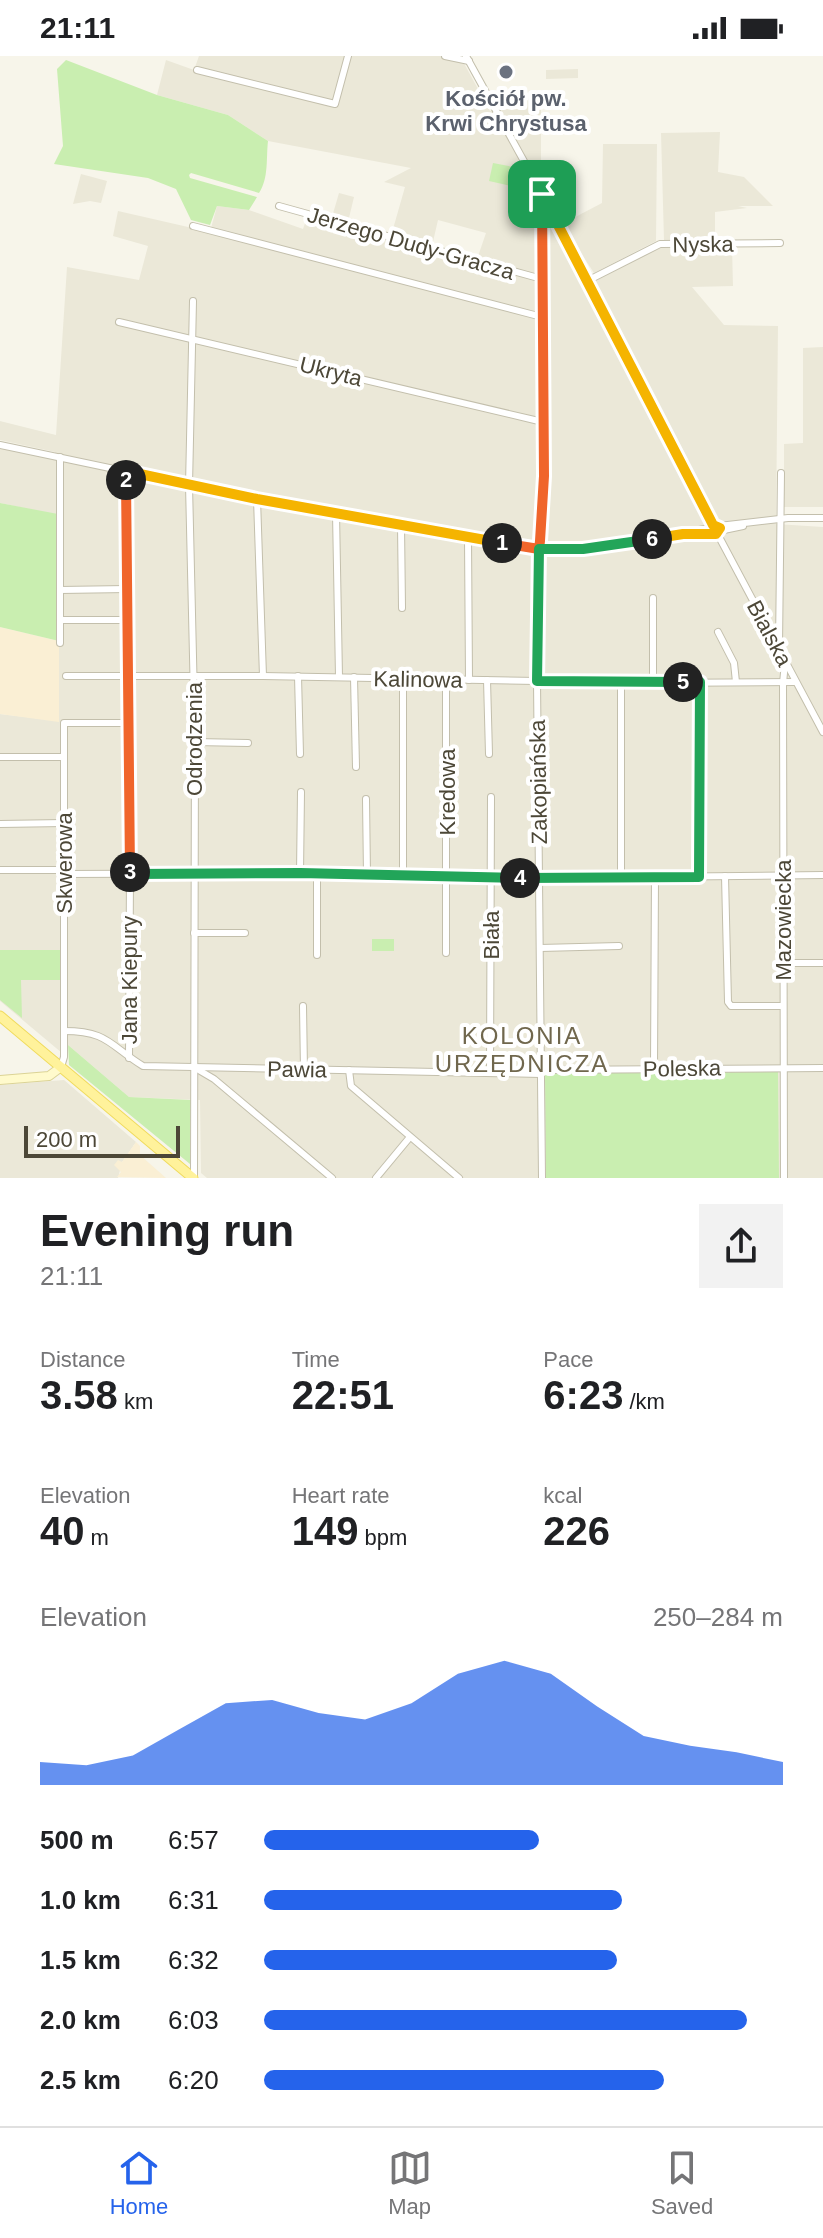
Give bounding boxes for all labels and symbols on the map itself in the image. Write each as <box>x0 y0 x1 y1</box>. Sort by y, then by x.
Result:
marker: Kościół pw. Krwi Chrystusa <box>497 63 515 81</box>
place label: Kościół pw. Krwi Chrystusa <box>425 86 587 136</box>
pin <box>508 160 576 228</box>
street label: Jerzego Dudy-Gracza <box>305 202 518 285</box>
street label: Nyska <box>672 231 735 258</box>
street label: Ukryta <box>297 352 365 391</box>
pin: 2 <box>106 460 146 500</box>
pin: 6 <box>632 519 672 559</box>
pin: 1 <box>482 523 522 563</box>
street label: Bialska <box>742 596 798 671</box>
pin: 5 <box>663 662 703 702</box>
street label: Kalinowa <box>373 666 464 693</box>
street label: Odrodzenia <box>182 681 207 796</box>
street label: Zakopiańska <box>525 719 552 845</box>
street label: Kredowa <box>435 748 460 835</box>
street label: Skwerowa <box>52 811 77 914</box>
pin: 3 <box>110 852 150 892</box>
pin: 4 <box>500 858 540 898</box>
street label: Mazowiecka <box>771 859 796 981</box>
street label: Biała <box>479 910 504 959</box>
street label: Jana Kiepury <box>117 916 142 1044</box>
district label: KOLONIA URZĘDNICZA <box>435 1022 609 1077</box>
street label: Poleska <box>643 1055 722 1082</box>
street label: Pawia <box>267 1056 328 1083</box>
scale bar <box>24 1122 180 1158</box>

